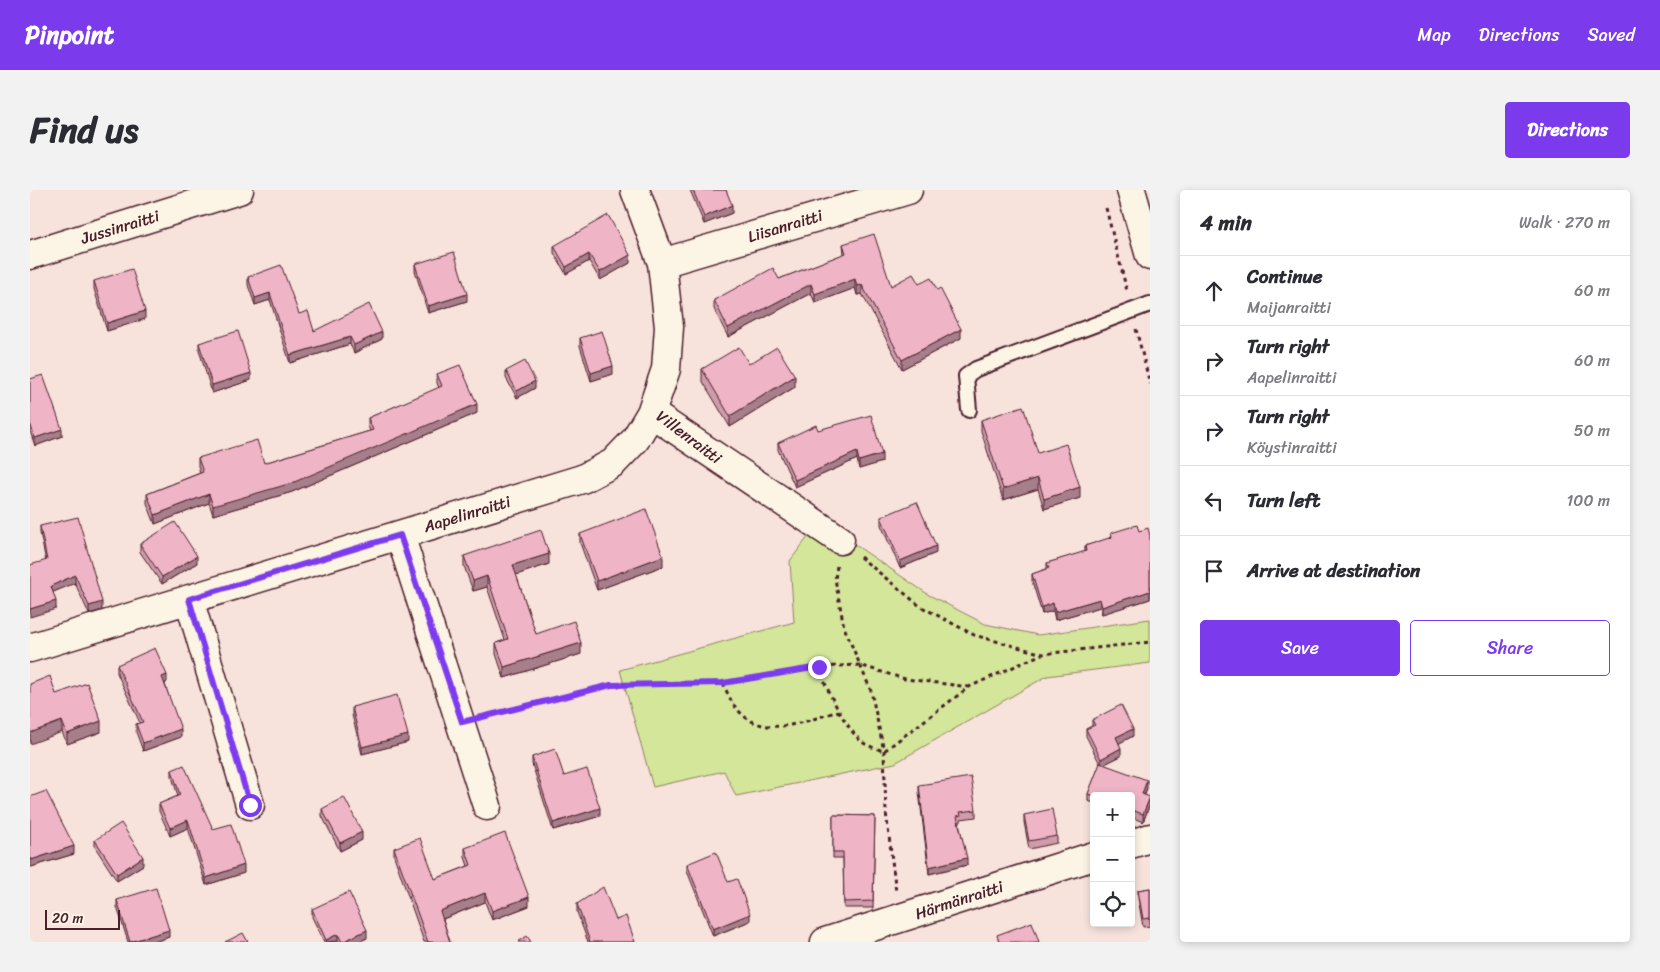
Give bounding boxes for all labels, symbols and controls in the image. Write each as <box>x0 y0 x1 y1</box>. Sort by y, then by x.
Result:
text: Pinpoint <box>25 14 114 56</box>
text: Map <box>1418 19 1451 51</box>
text: Directions <box>1479 19 1560 51</box>
text: Saved <box>1588 19 1635 51</box>
text: Find us <box>30 99 138 161</box>
button: Directions <box>1505 102 1630 158</box>
street label: Jussinraitti <box>76 201 163 253</box>
street label: Liisanraitti <box>744 201 827 251</box>
text: 4 min <box>1200 204 1252 242</box>
text: Walk · 270 m <box>1519 208 1610 237</box>
text: Continue <box>1247 260 1323 293</box>
text: 60 m <box>1574 276 1610 305</box>
icon: ahead <box>1200 277 1228 305</box>
text: Maijanraitti <box>1247 293 1331 322</box>
text: Turn right <box>1247 330 1329 363</box>
text: 60 m <box>1574 346 1610 375</box>
icon: right <box>1200 347 1228 375</box>
text: Aapelinraitti <box>1247 363 1337 392</box>
text: Turn right <box>1247 400 1329 433</box>
street label: Villenraitti <box>650 402 729 472</box>
text: 50 m <box>1574 416 1610 445</box>
icon: right <box>1200 417 1228 445</box>
text: Köystinraitti <box>1247 433 1337 462</box>
text: Turn left <box>1247 484 1320 517</box>
text: 100 m <box>1566 486 1610 515</box>
street label: Aapelinraitti <box>419 487 515 541</box>
icon: left <box>1200 487 1228 515</box>
text: Arrive at destination <box>1247 554 1420 587</box>
icon: arrive <box>1200 557 1228 585</box>
button: Save <box>1200 620 1400 676</box>
button: Share <box>1410 620 1610 676</box>
route end <box>808 656 831 679</box>
map controls <box>1090 792 1135 927</box>
button: + <box>1090 792 1135 837</box>
route start <box>239 794 262 817</box>
button: − <box>1090 837 1135 882</box>
street label: Härmänraitti <box>911 872 1008 928</box>
button: locate <box>1090 882 1135 927</box>
text: 20 m <box>52 906 83 931</box>
scale bar <box>45 907 120 930</box>

